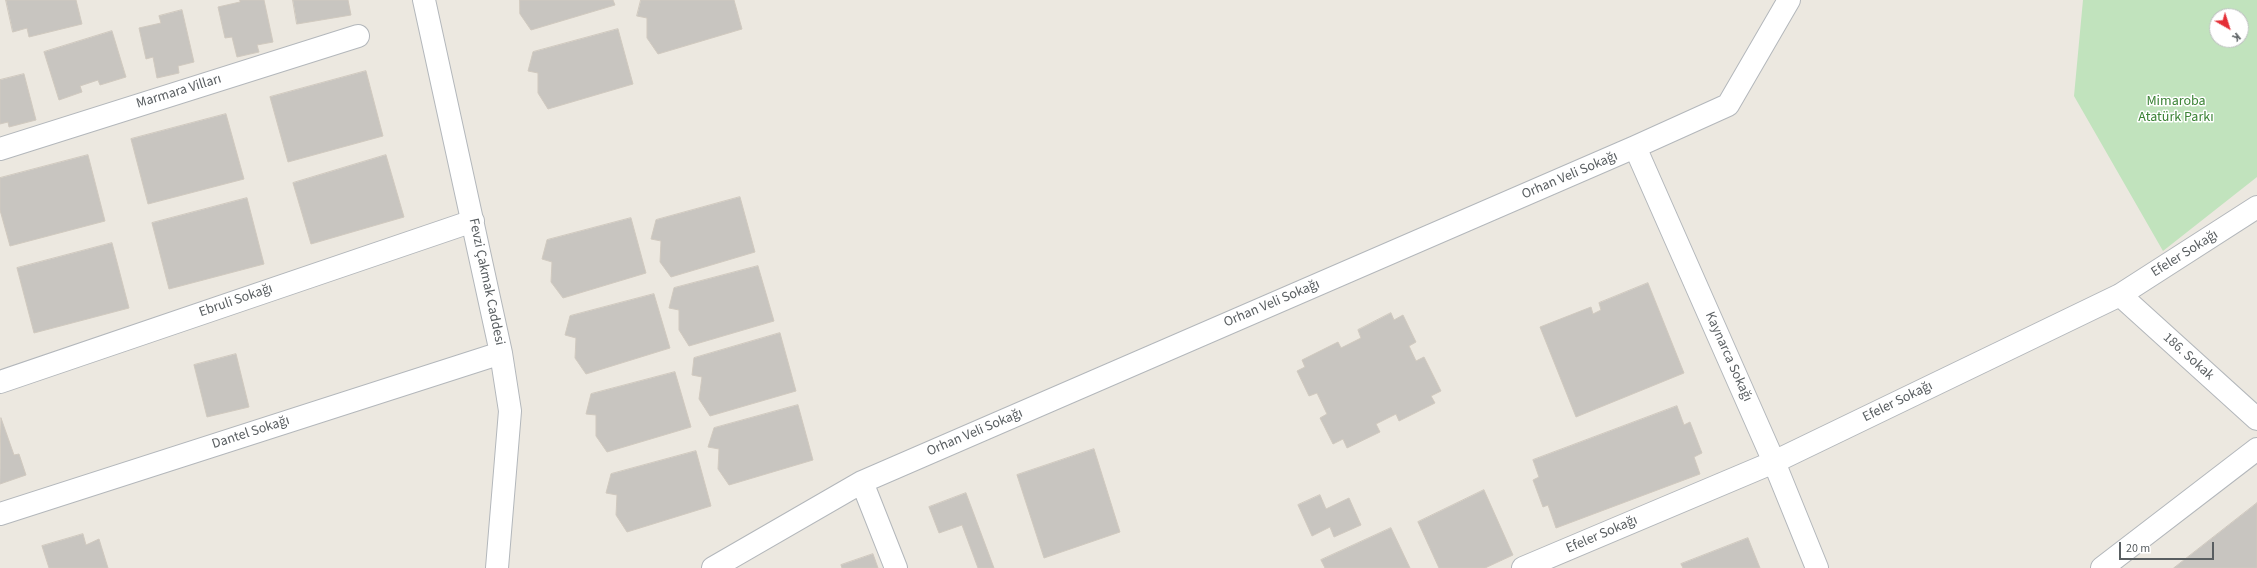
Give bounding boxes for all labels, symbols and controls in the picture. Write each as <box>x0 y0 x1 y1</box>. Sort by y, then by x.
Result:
north arrow <box>2209 8 2249 48</box>
text: K <box>2229 29 2244 45</box>
street label: Marmara Vilları <box>134 71 224 113</box>
park label: Mimaroba Atatürk Parkı <box>2138 94 2214 126</box>
street label: Orhan Veli Sokağı <box>1520 148 1620 204</box>
street label: Fevzi Çakmak Caddesi <box>464 217 508 347</box>
street label: Efeler Sokağı <box>2148 227 2222 281</box>
street label: Orhan Veli Sokağı <box>1222 276 1322 332</box>
street label: Ebruli Sokağı <box>197 281 275 321</box>
street label: Kaynarca Sokağı <box>1701 309 1755 405</box>
street label: 186. Sokak <box>2159 330 2217 384</box>
street label: Efeler Sokağı <box>1860 378 1936 426</box>
street label: Orhan Veli Sokağı <box>925 405 1025 461</box>
street label: Dantel Sokağı <box>210 413 292 453</box>
street label: Efeler Sokağı <box>1564 512 1640 558</box>
scale bar <box>2121 534 2216 560</box>
text: 20 m <box>2126 540 2150 557</box>

